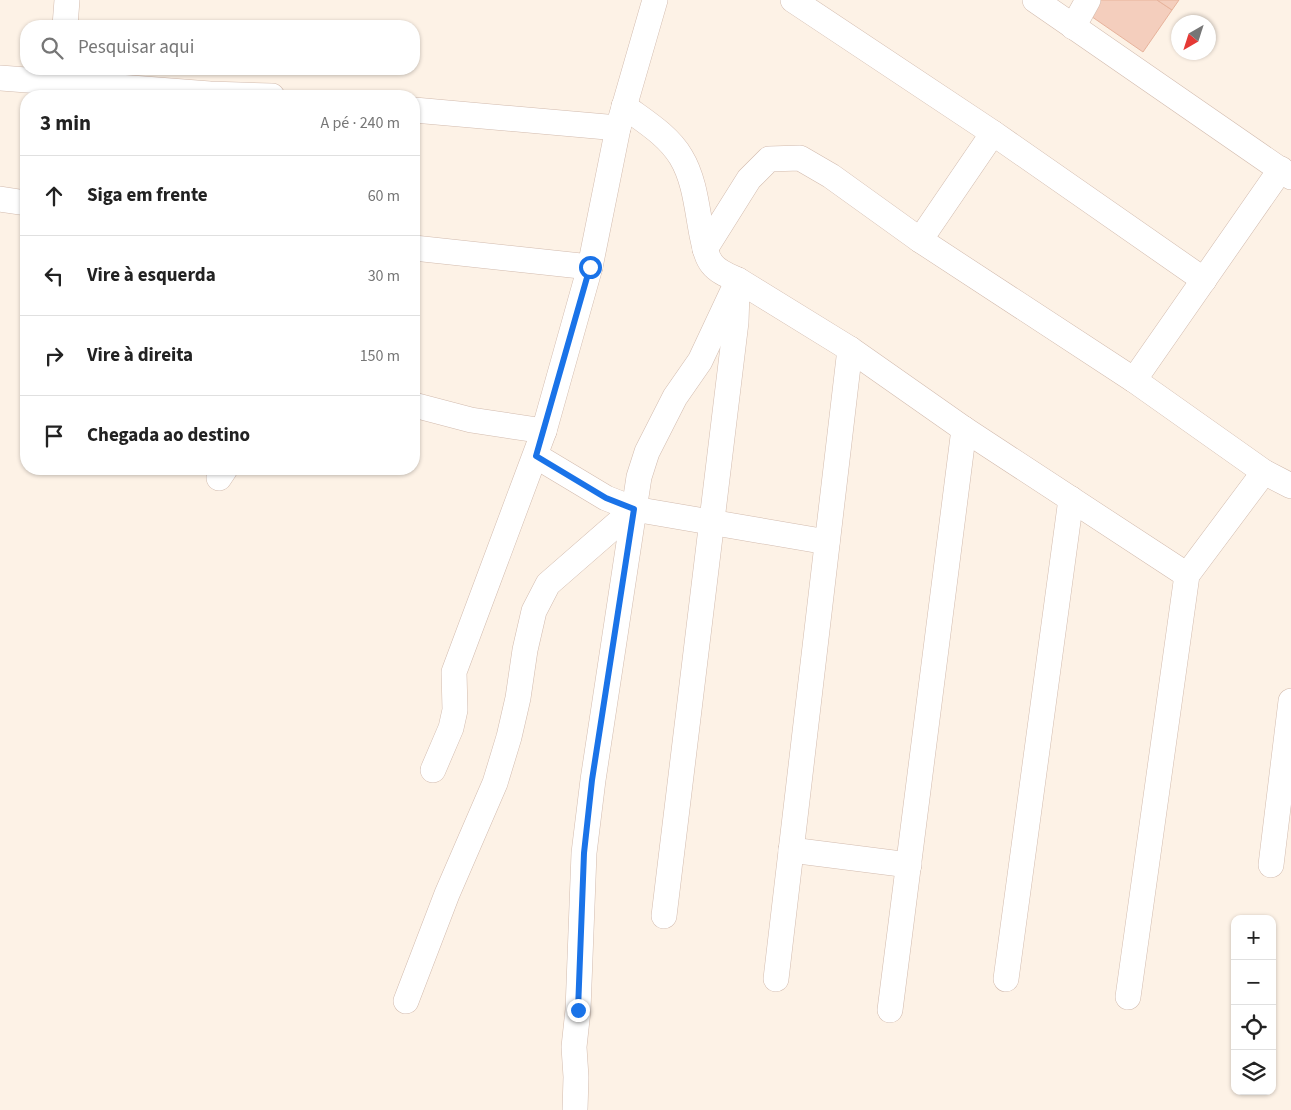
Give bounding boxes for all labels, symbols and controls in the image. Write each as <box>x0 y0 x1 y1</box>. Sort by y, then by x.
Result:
north arrow <box>1171 15 1216 60</box>
search box <box>20 20 420 75</box>
icon: search <box>38 34 66 62</box>
text: Pesquisar aqui <box>78 34 194 61</box>
text: 3 min <box>40 108 91 138</box>
text: A pé · 240 m <box>321 112 400 134</box>
icon: ahead <box>40 182 68 210</box>
text: Siga em frente <box>87 182 208 209</box>
text: 60 m <box>368 185 400 207</box>
route start <box>579 256 602 279</box>
icon: left <box>40 262 68 290</box>
text: Vire à esquerda <box>87 262 216 289</box>
text: 30 m <box>368 265 400 287</box>
icon: right <box>40 342 68 370</box>
text: Vire à direita <box>87 342 193 369</box>
text: 150 m <box>360 345 400 367</box>
icon: arrive <box>40 422 68 450</box>
text: Chegada ao destino <box>87 422 250 449</box>
map controls <box>1231 915 1276 1095</box>
button: + <box>1231 915 1276 960</box>
button: − <box>1231 960 1276 1005</box>
route end <box>567 999 590 1022</box>
button: locate <box>1231 1005 1276 1050</box>
button: layers <box>1231 1050 1276 1095</box>

